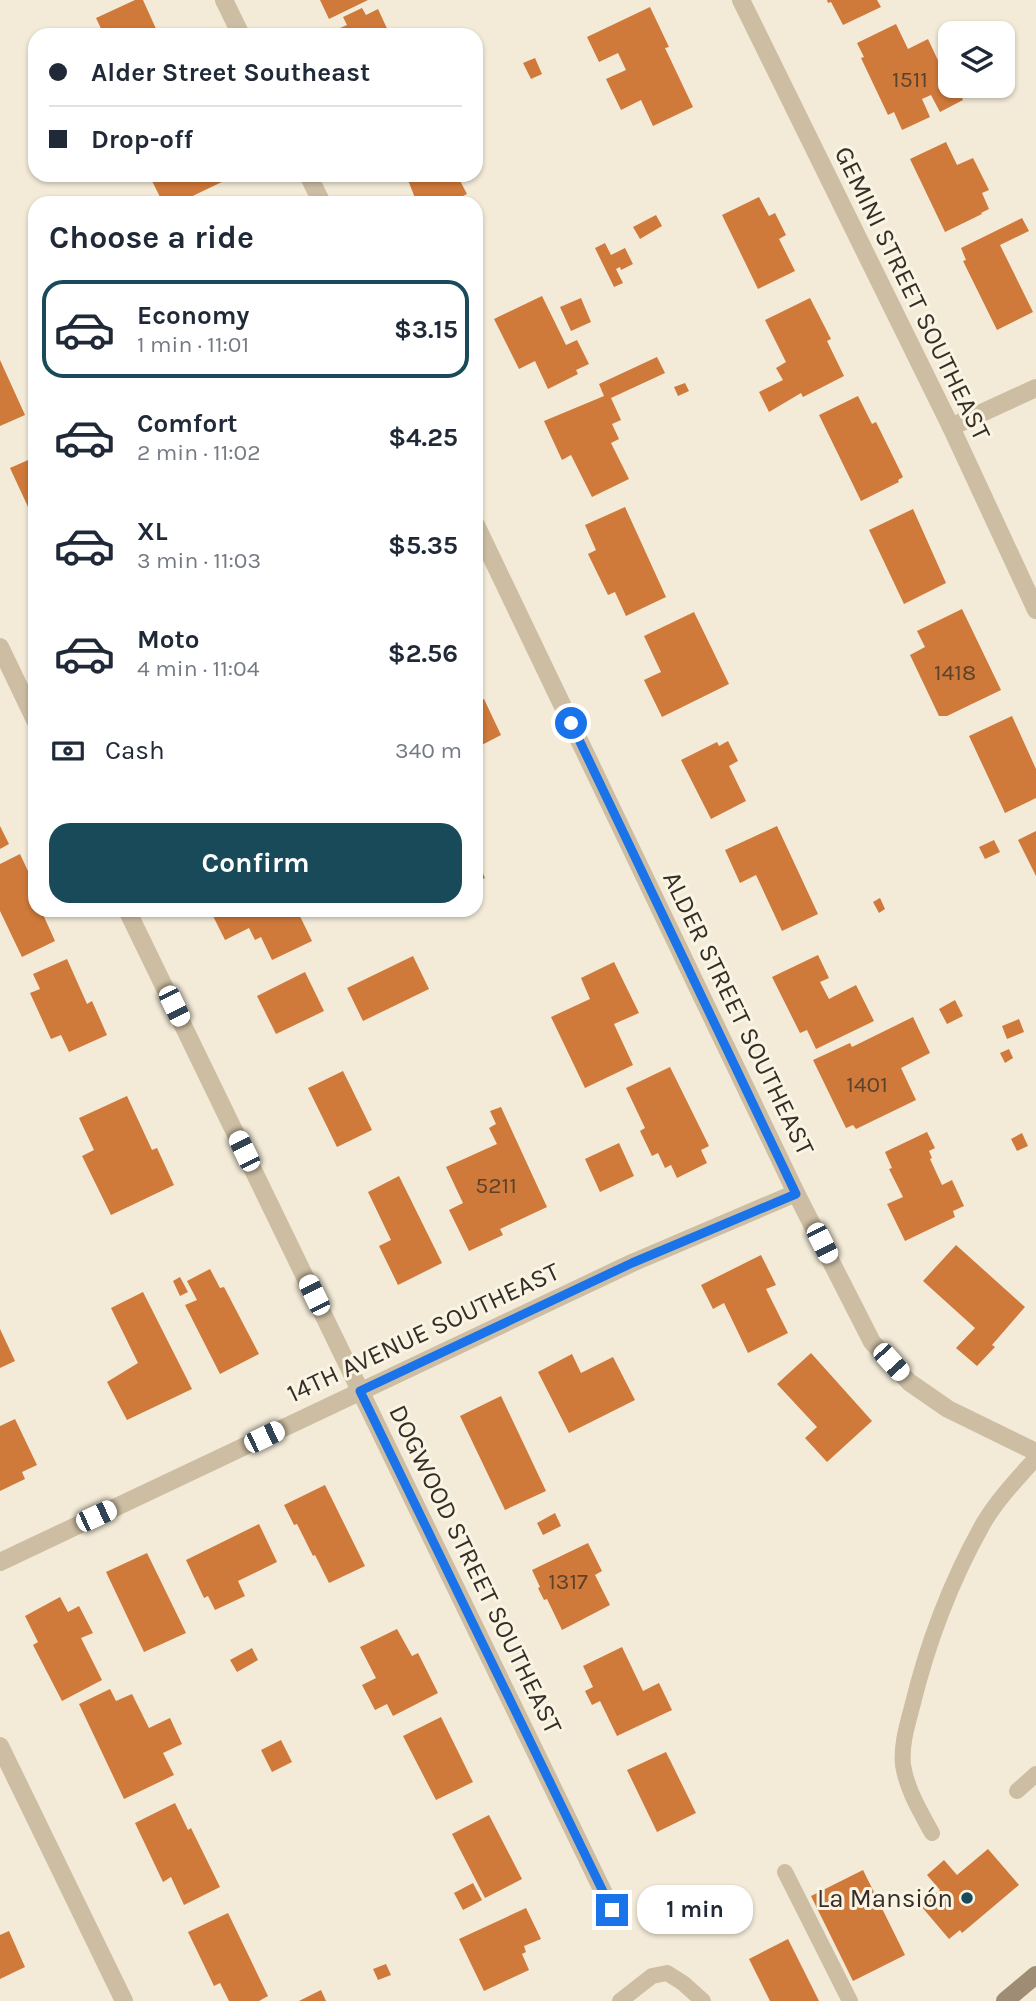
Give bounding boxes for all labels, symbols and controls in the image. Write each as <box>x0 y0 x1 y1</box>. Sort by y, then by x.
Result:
map controls <box>938 21 1015 98</box>
button: layers <box>938 21 1015 98</box>
text: Alder Street Southeast <box>91 57 370 88</box>
house number: 1511 <box>892 66 928 93</box>
text: Drop-off <box>91 124 193 155</box>
street label: GEMINI STREET SOUTHEAST <box>828 141 997 445</box>
text: Choose a ride <box>49 219 254 256</box>
icon: car <box>53 298 116 361</box>
text: Economy <box>137 300 249 331</box>
text: $3.15 <box>394 314 458 345</box>
text: 1 min · 11:01 <box>137 331 249 358</box>
icon: car <box>53 406 116 469</box>
text: Comfort <box>137 408 238 439</box>
text: $4.25 <box>388 422 458 453</box>
text: 2 min · 11:02 <box>137 439 261 466</box>
icon: car <box>53 514 116 577</box>
text: XL <box>137 516 168 547</box>
text: $5.35 <box>388 530 458 561</box>
text: 3 min · 11:03 <box>137 547 261 574</box>
icon: car <box>53 622 116 685</box>
text: Moto <box>137 624 199 655</box>
text: $2.56 <box>388 638 458 669</box>
text: 4 min · 11:04 <box>137 655 260 682</box>
house number: 1418 <box>934 659 976 686</box>
route start <box>555 707 587 739</box>
icon: cash <box>49 732 87 770</box>
text: Cash <box>105 735 165 766</box>
text: 340 m <box>395 737 462 764</box>
button: Confirm <box>49 823 462 903</box>
street label: ALDER STREET SOUTHEAST <box>656 866 821 1160</box>
car <box>156 983 193 1029</box>
house number: 1401 <box>846 1071 888 1098</box>
car <box>226 1128 263 1174</box>
house number: 5211 <box>475 1172 517 1199</box>
car <box>804 1220 841 1266</box>
street label: 14TH AVENUE SOUTHEAST <box>282 1256 564 1409</box>
car <box>296 1272 333 1318</box>
car <box>870 1339 913 1385</box>
street label: DOGWOOD STREET SOUTHEAST <box>382 1400 569 1739</box>
car <box>241 1418 288 1456</box>
car <box>73 1498 120 1534</box>
house number: 1317 <box>548 1568 588 1595</box>
place label: La Mansión <box>817 1883 953 1914</box>
callout: 1 min <box>636 1885 752 1934</box>
marker: La Mansión <box>959 1890 975 1906</box>
route end <box>596 1894 628 1926</box>
text: 1 min <box>666 1896 724 1923</box>

